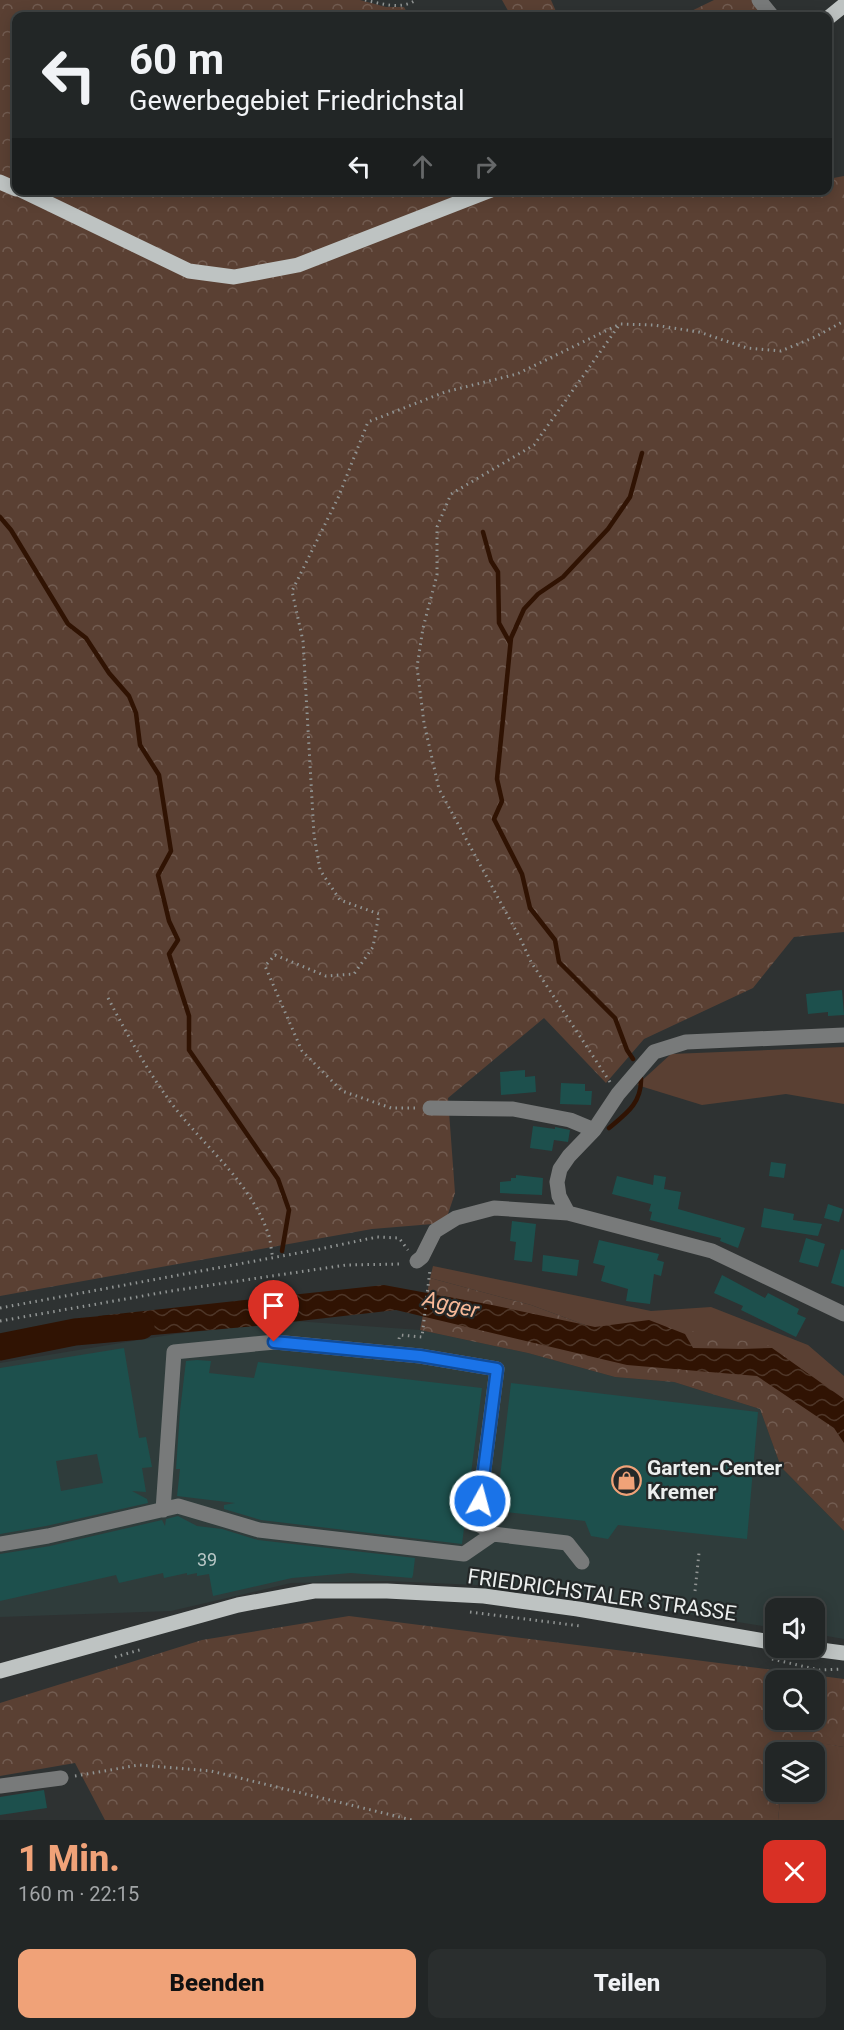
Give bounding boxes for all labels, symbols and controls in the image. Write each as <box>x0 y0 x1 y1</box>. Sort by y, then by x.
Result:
text: 60 m <box>129 35 224 84</box>
icon: left <box>30 36 108 114</box>
text: Gewerbegebiet Friedrichstal <box>129 85 465 117</box>
icon: left <box>343 150 376 183</box>
icon: ahead <box>406 150 439 183</box>
icon: right <box>469 150 502 183</box>
pin <box>248 1280 299 1342</box>
water label: Agger <box>420 1286 482 1323</box>
icon: arrive <box>257 1289 290 1322</box>
place label: Garten-Center Kremer <box>647 1456 783 1504</box>
shop icon: Garten-Center Kremer <box>610 1464 642 1496</box>
position arrow <box>448 1469 512 1533</box>
house number: 39 <box>197 1549 217 1570</box>
street label: FRIEDRICHSTALER STRASSE <box>466 1564 738 1626</box>
map controls <box>765 1598 825 1802</box>
button: sound <box>765 1598 825 1658</box>
button: search <box>765 1670 825 1730</box>
button: layers <box>765 1742 825 1802</box>
text: 1 Min. <box>18 1838 120 1880</box>
button: close <box>763 1840 826 1903</box>
text: 160 m · 22:15 <box>18 1882 139 1906</box>
button: Beenden <box>18 1949 416 2018</box>
button: Teilen <box>428 1949 826 2018</box>

